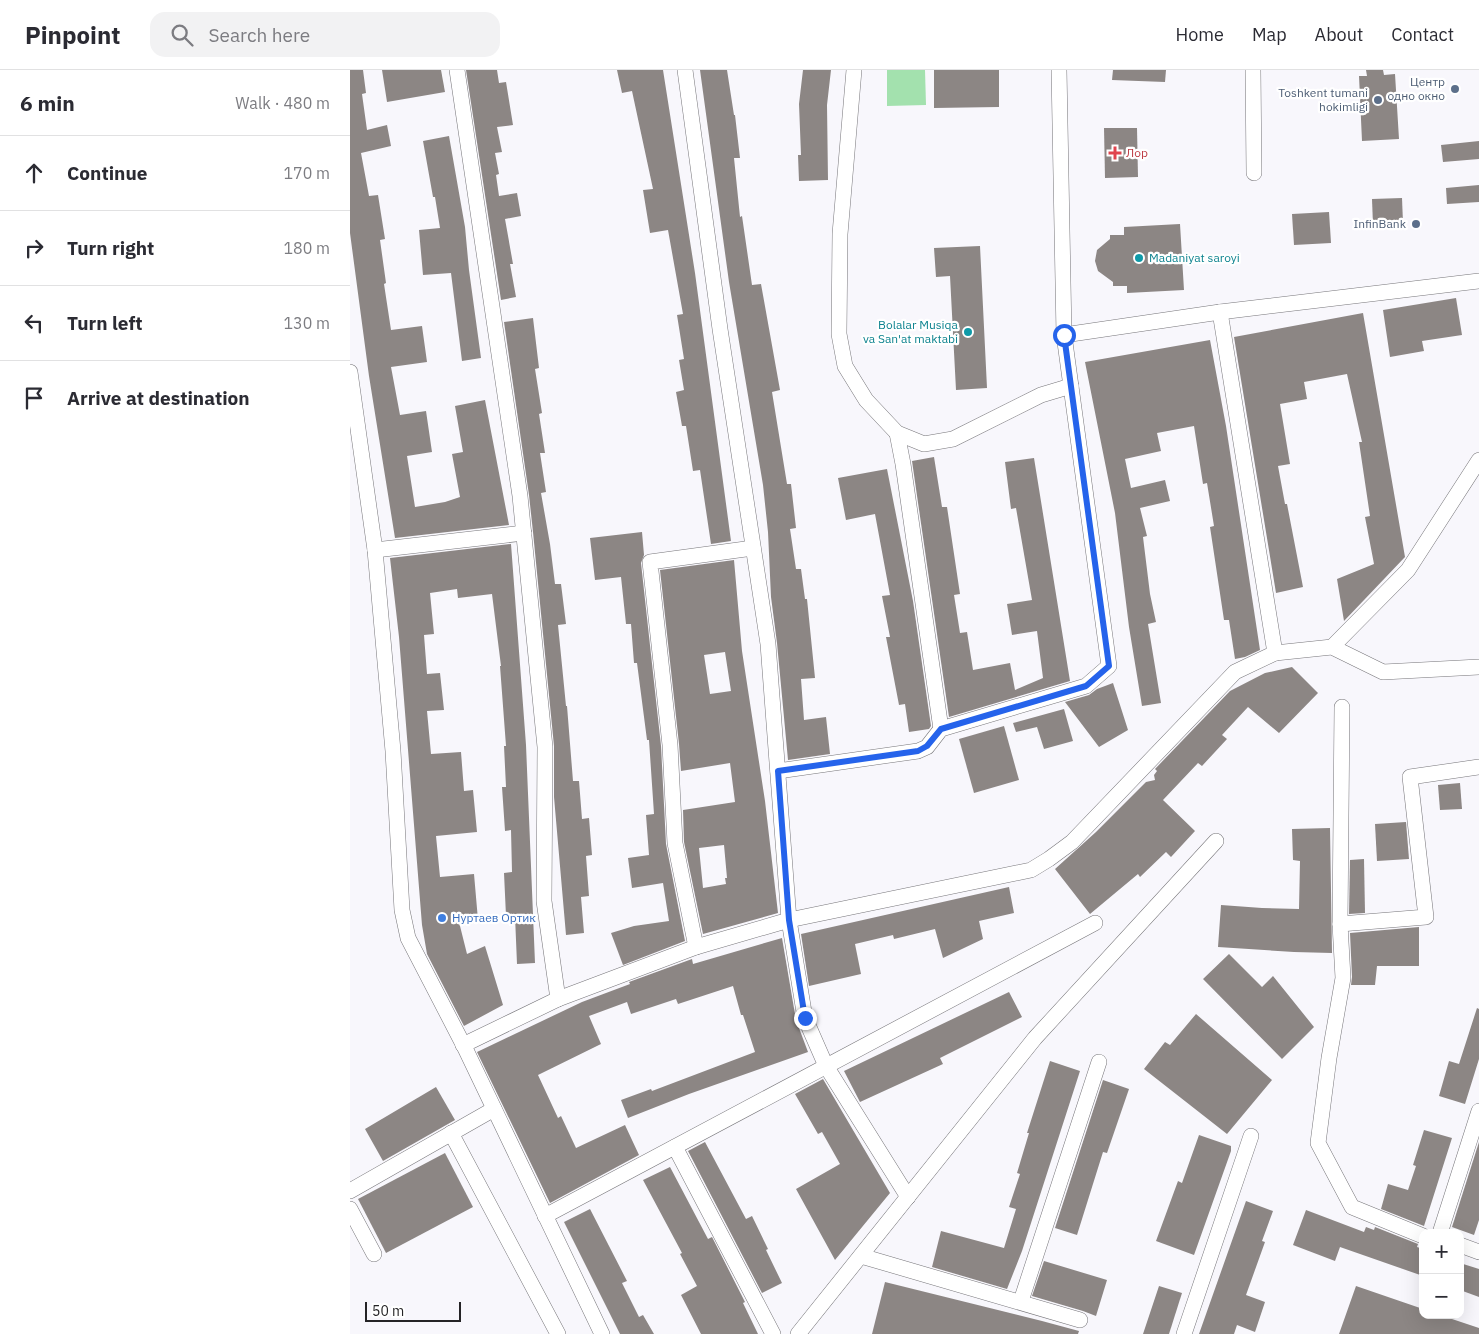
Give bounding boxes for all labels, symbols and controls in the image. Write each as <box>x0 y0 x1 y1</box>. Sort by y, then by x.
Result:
search box <box>150 12 500 57</box>
text: Pinpoint <box>25 19 120 51</box>
icon: search <box>168 21 196 49</box>
text: Search here <box>208 23 310 47</box>
text: Home <box>1176 23 1224 46</box>
text: Map <box>1252 23 1287 46</box>
text: About <box>1315 23 1363 46</box>
text: Contact <box>1391 23 1454 46</box>
place label: Центр одно окно <box>1387 74 1445 103</box>
marker: Центр одно окно <box>1449 83 1461 95</box>
place label: Toshkent tumani hokimligi <box>1278 85 1368 114</box>
text: 6 min <box>20 89 75 117</box>
text: Walk · 480 m <box>235 93 330 113</box>
marker: Toshkent tumani hokimligi <box>1372 94 1384 106</box>
place label: Лор <box>1126 145 1148 160</box>
marker: Лор <box>1108 146 1122 160</box>
icon: ahead <box>20 159 48 187</box>
text: Continue <box>67 161 147 185</box>
text: 170 m <box>283 163 330 183</box>
place label: InfinBank <box>1353 216 1407 231</box>
marker: InfinBank <box>1410 218 1422 230</box>
icon: right <box>20 234 48 262</box>
text: Turn right <box>67 236 154 260</box>
text: 180 m <box>283 238 330 258</box>
place label: Madaniyat saroyi <box>1149 250 1240 265</box>
marker: Madaniyat saroyi <box>1133 252 1145 264</box>
icon: left <box>20 309 48 337</box>
text: Turn left <box>67 311 143 335</box>
text: 130 m <box>283 313 330 333</box>
place label: Bolalar Musiqa va San'at maktabi <box>863 317 959 346</box>
route start <box>1053 324 1076 347</box>
marker: Bolalar Musiqa va San'at maktabi <box>962 326 974 338</box>
icon: arrive <box>20 384 48 412</box>
text: Arrive at destination <box>67 386 250 410</box>
place label: Нуртаев Ортик <box>452 910 536 925</box>
marker: Нуртаев Ортик <box>436 912 448 924</box>
route end <box>794 1007 817 1030</box>
map controls <box>1419 1229 1464 1319</box>
button: + <box>1419 1229 1464 1274</box>
button: − <box>1419 1274 1464 1319</box>
scale bar <box>365 1299 461 1322</box>
text: 50 m <box>372 1302 404 1320</box>

